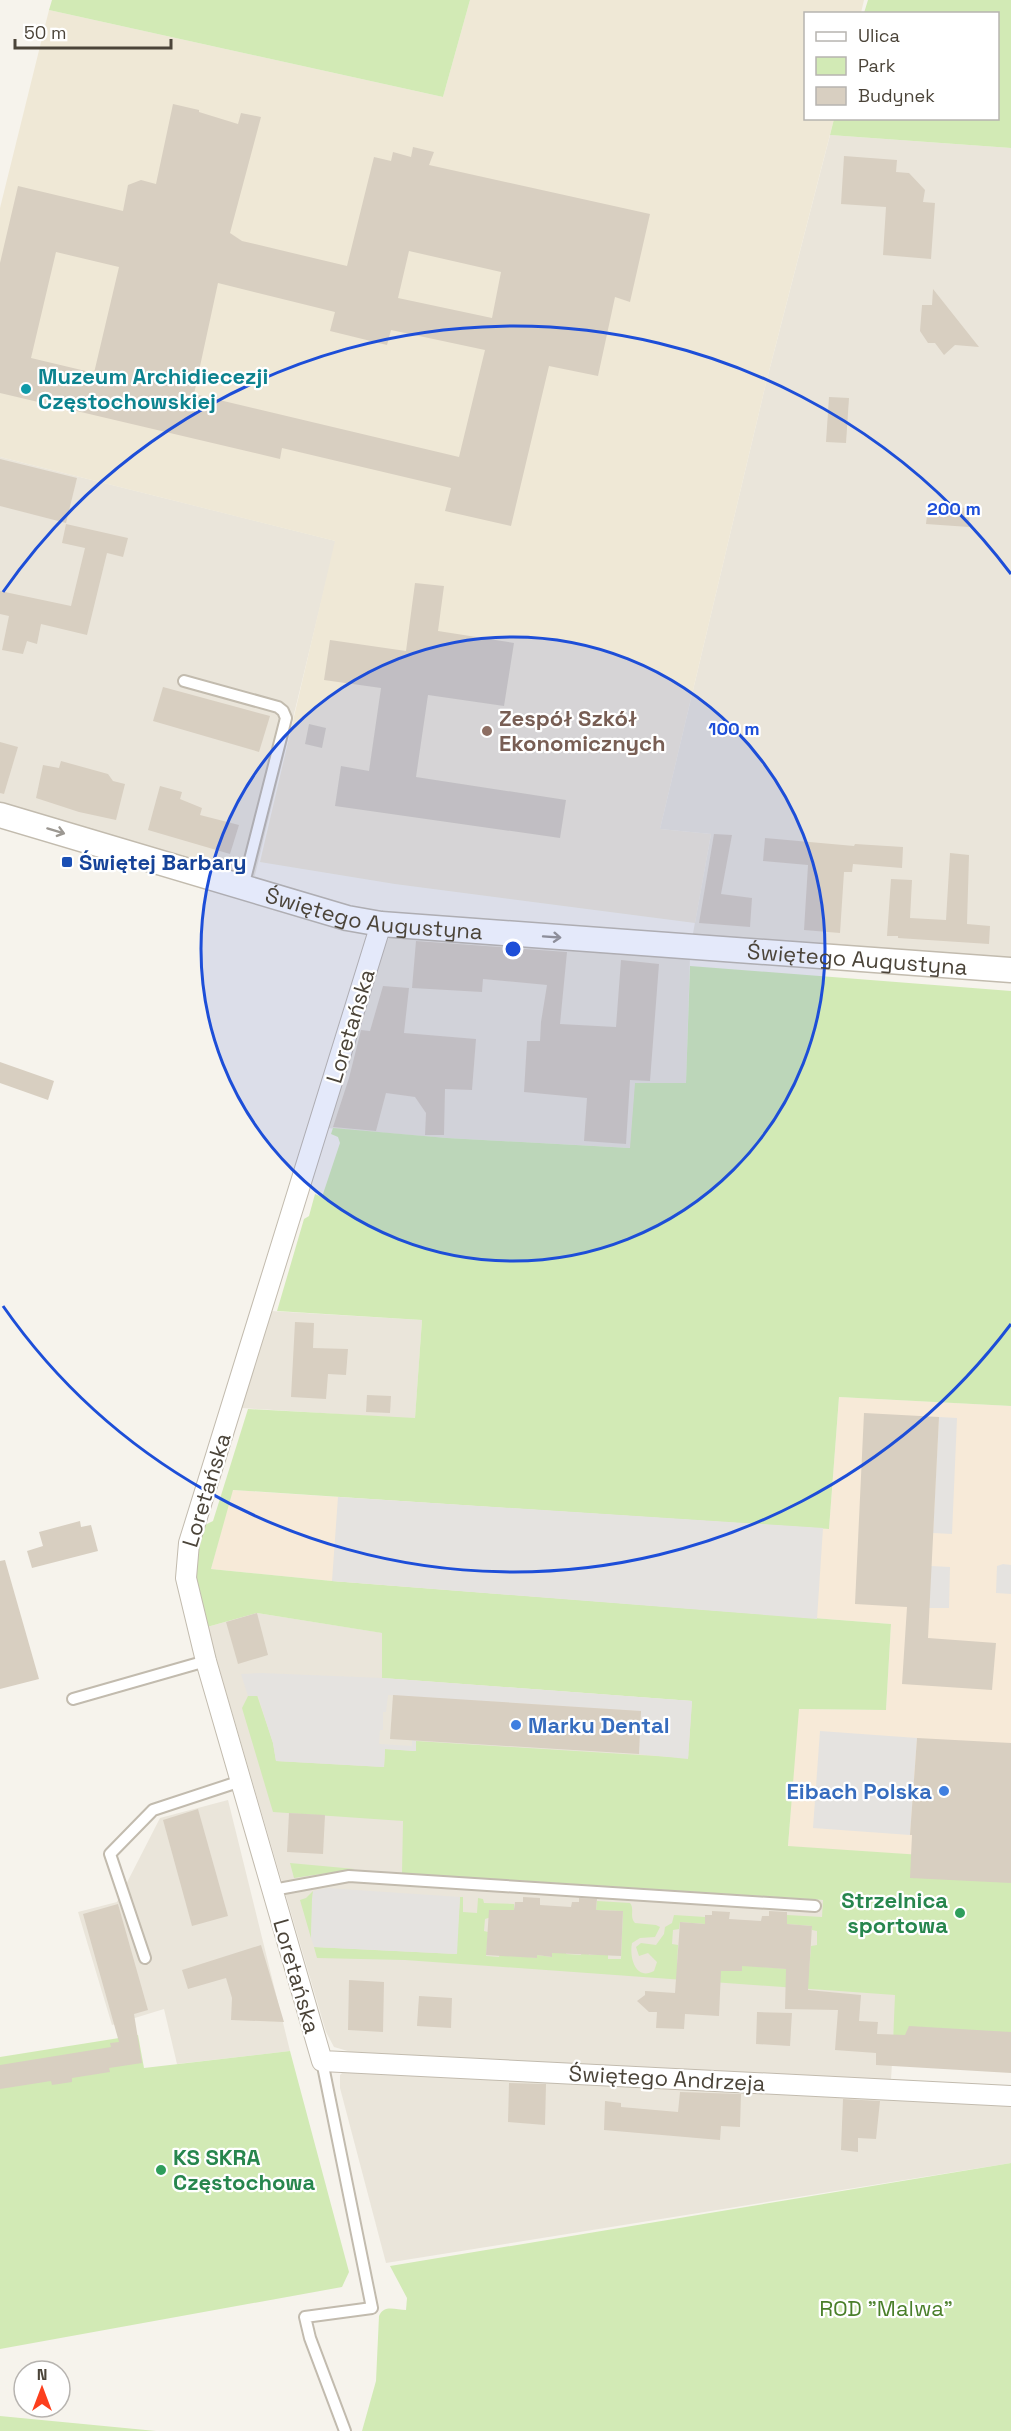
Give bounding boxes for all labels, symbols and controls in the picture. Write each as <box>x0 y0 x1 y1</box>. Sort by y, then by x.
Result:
scale bar <box>15 12 171 50</box>
legend <box>804 12 999 120</box>
text: 50 m <box>24 21 66 44</box>
text: Ulica <box>858 24 900 47</box>
text: Park <box>858 54 896 77</box>
text: Budynek <box>858 84 935 107</box>
place label: Muzeum Archidiecezji Częstochowskiej <box>38 362 268 415</box>
marker: Muzeum Archidiecezji Częstochowskiej <box>19 382 33 396</box>
text: 200 m <box>927 497 981 520</box>
place label: Zespół Szkół Ekonomicznych <box>499 704 666 757</box>
text: 100 m <box>708 717 760 740</box>
marker: Zespół Szkół Ekonomicznych <box>480 724 494 738</box>
one-way arrow <box>46 826 65 837</box>
place label: Świętej Barbary <box>79 848 247 876</box>
marker: Świętej Barbary <box>60 855 74 869</box>
street label: Świętego Augustyna <box>262 881 484 945</box>
one-way arrow <box>542 931 562 942</box>
street label: Świętego Augustyna <box>746 937 969 981</box>
centre of rings <box>503 939 523 959</box>
street label: Loretańska <box>319 965 381 1087</box>
street label: Loretańska <box>175 1429 237 1551</box>
place label: Marku Dental <box>528 1711 670 1739</box>
marker: Marku Dental <box>509 1718 523 1732</box>
place label: Eibach Polska <box>787 1777 932 1805</box>
marker: Eibach Polska <box>937 1784 951 1798</box>
place label: Strzelnica sportowa <box>841 1886 948 1939</box>
marker: Strzelnica sportowa <box>953 1906 967 1920</box>
street label: Loretańska <box>267 1915 327 2037</box>
street label: Świętego Andrzeja <box>568 2059 766 2097</box>
place label: KS SKRA Częstochowa <box>173 2143 316 2196</box>
marker: KS SKRA Częstochowa <box>154 2163 168 2177</box>
park label: ROD "Malwa" <box>819 2294 953 2322</box>
north arrow <box>12 2359 72 2419</box>
text: N <box>37 2364 47 2385</box>

